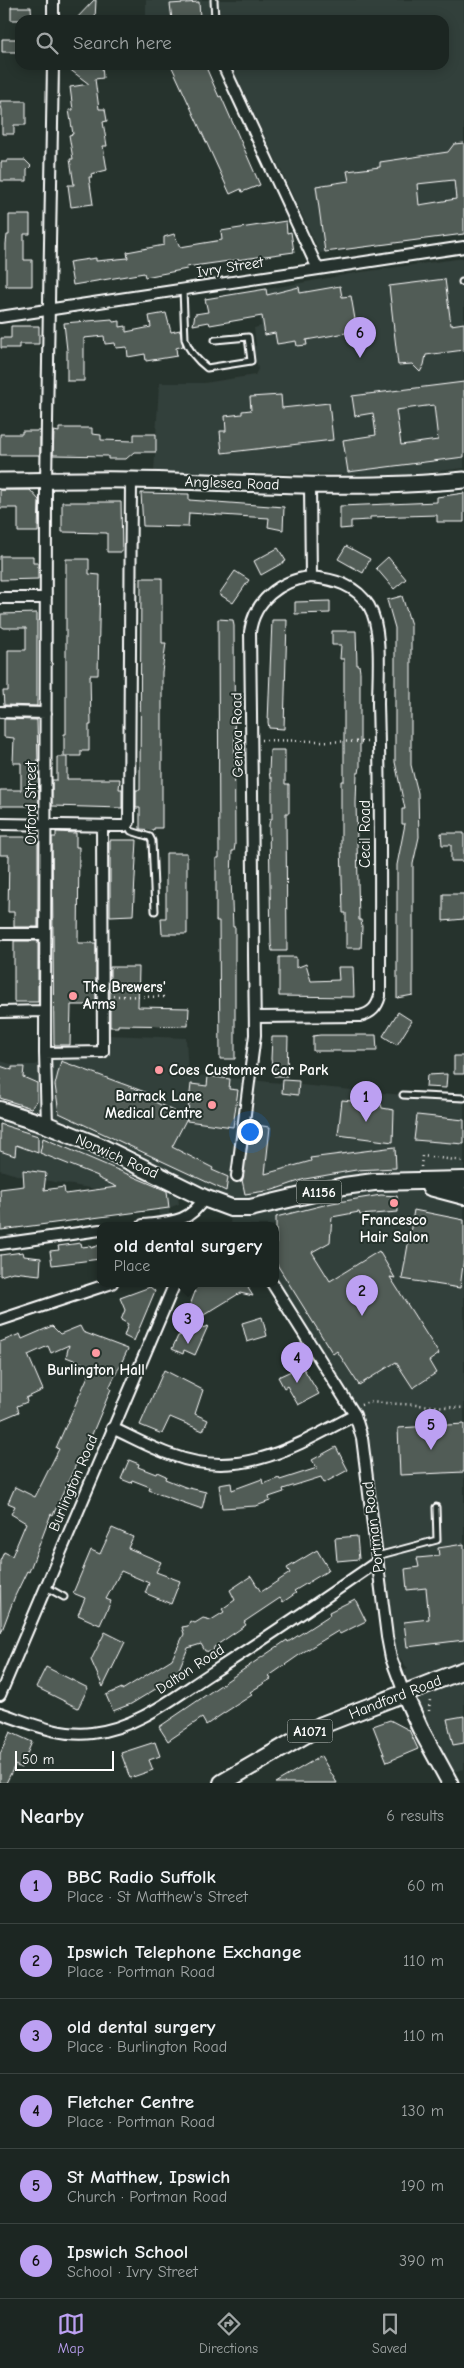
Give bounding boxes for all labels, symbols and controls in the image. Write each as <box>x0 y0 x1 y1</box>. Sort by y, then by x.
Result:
search box <box>15 15 449 70</box>
icon: search <box>33 29 61 57</box>
text: Search here <box>73 32 172 54</box>
street label: Ivry Street <box>195 253 265 281</box>
pin: 6 <box>344 317 376 358</box>
street label: Anglesea Road <box>184 472 280 494</box>
street label: Geneva Road <box>227 692 247 778</box>
street label: Orford Street <box>22 761 40 845</box>
street label: Cecil Road <box>356 800 374 868</box>
place label: The Brewers' Arms <box>83 978 166 1013</box>
marker: The Brewers' Arms <box>67 990 79 1002</box>
place label: Coes Customer Car Park <box>169 1061 329 1079</box>
marker: Coes Customer Car Park <box>153 1064 165 1076</box>
pin: 1 <box>350 1081 382 1122</box>
place label: Barrack Lane Medical Centre <box>105 1087 202 1122</box>
marker: Barrack Lane Medical Centre <box>206 1099 218 1111</box>
your location <box>237 1119 263 1145</box>
street label: Norwich Road <box>73 1130 161 1182</box>
road number: A1156 <box>296 1180 342 1204</box>
marker: Francesco Hair Salon <box>388 1197 400 1209</box>
place label: Francesco Hair Salon <box>360 1211 428 1246</box>
popup <box>97 1222 279 1287</box>
text: old dental surgery <box>114 1235 262 1257</box>
text: Place <box>114 1257 150 1275</box>
pin: 2 <box>346 1275 378 1316</box>
pin: 3 <box>172 1303 204 1344</box>
pin: 4 <box>281 1342 313 1383</box>
marker: Burlington Hall <box>90 1347 102 1359</box>
place label: Burlington Hall <box>47 1361 145 1379</box>
pin: 5 <box>415 1409 447 1450</box>
street label: Burlington Road <box>45 1432 101 1534</box>
street label: Portman Road <box>358 1480 388 1574</box>
street label: Dalton Road <box>152 1640 228 1698</box>
street label: Handford Road <box>346 1671 444 1723</box>
road number: A1071 <box>288 1720 332 1742</box>
scale bar <box>15 1748 114 1771</box>
text: 50 m <box>22 1751 54 1768</box>
text: Nearby <box>20 1804 84 1828</box>
text: 6 results <box>386 1807 444 1825</box>
text: BBC Radio Suffolk <box>67 1866 216 1888</box>
text: 1 <box>33 1877 39 1895</box>
text: 60 m <box>407 1877 444 1895</box>
text: Place · St Matthew's Street <box>67 1888 248 1906</box>
text: Ipswich Telephone Exchange <box>67 1941 301 1963</box>
text: 2 <box>32 1952 40 1970</box>
text: 110 m <box>403 1952 444 1970</box>
text: Place · Portman Road <box>67 1963 215 1981</box>
text: old dental surgery <box>67 2016 215 2038</box>
text: 3 <box>32 2027 40 2045</box>
text: 110 m <box>403 2027 444 2045</box>
text: Place · Burlington Road <box>67 2038 227 2056</box>
text: Fletcher Centre <box>67 2091 194 2113</box>
text: 4 <box>32 2102 40 2120</box>
text: 130 m <box>401 2102 444 2120</box>
text: Place · Portman Road <box>67 2113 215 2131</box>
text: St Matthew, Ipswich <box>67 2166 230 2188</box>
text: 5 <box>32 2177 40 2195</box>
text: 190 m <box>401 2177 444 2195</box>
text: Church · Portman Road <box>67 2188 227 2206</box>
text: Ipswich School <box>67 2241 188 2263</box>
text: 6 <box>32 2252 40 2270</box>
text: 390 m <box>399 2252 444 2270</box>
text: School · Ivry Street <box>67 2263 198 2281</box>
tab: Map <box>57 2310 85 2357</box>
tab: Directions <box>199 2310 258 2357</box>
tab: Saved <box>372 2310 407 2357</box>

